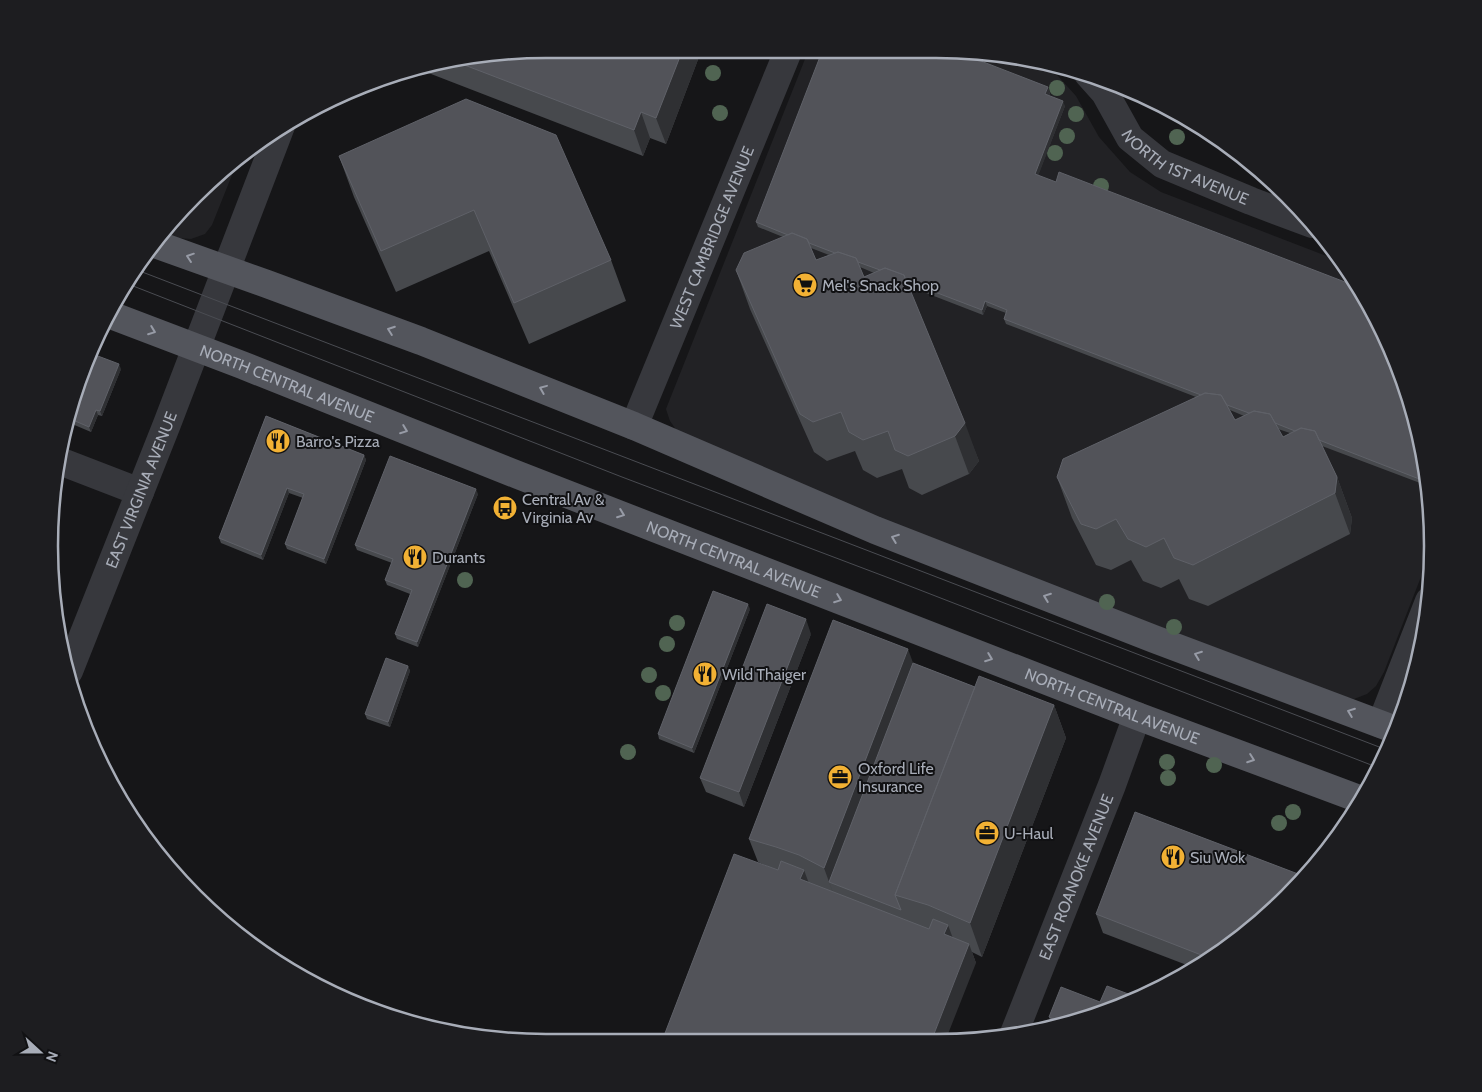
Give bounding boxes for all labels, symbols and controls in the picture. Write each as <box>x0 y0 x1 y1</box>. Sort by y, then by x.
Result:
street label: NORTH 1ST AVENUE <box>1118 126 1252 209</box>
street label: WEST CAMBRIDGE AVENUE <box>666 143 758 331</box>
one-way arrow <box>187 253 195 263</box>
supermarket icon: Mel's Snack Shop <box>792 272 818 298</box>
place label: Mel's Snack Shop <box>822 276 939 295</box>
one-way arrow <box>147 325 156 335</box>
one-way arrow <box>387 326 396 336</box>
street label: NORTH CENTRAL AVENUE <box>197 340 377 426</box>
one-way arrow <box>539 385 547 395</box>
street label: EAST VIRGINIA AVENUE <box>101 409 180 571</box>
one-way arrow <box>400 424 408 434</box>
restaurant icon: Barro's Pizza <box>265 428 291 454</box>
place label: Barro's Pizza <box>296 432 380 451</box>
place label: Central Av & Virginia Av <box>522 490 605 527</box>
bus stop icon: Central Av & Virginia Av <box>492 495 518 521</box>
one-way arrow <box>616 508 625 518</box>
street label: NORTH CENTRAL AVENUE <box>644 516 824 602</box>
one-way arrow <box>891 534 900 544</box>
restaurant icon: Durants <box>402 544 428 570</box>
place label: Durants <box>432 548 486 567</box>
one-way arrow <box>833 593 842 603</box>
one-way arrow <box>1043 593 1052 603</box>
one-way arrow <box>1195 651 1203 661</box>
one-way arrow <box>984 652 993 662</box>
restaurant icon: Wild Thaiger <box>692 661 718 687</box>
street label: NORTH CENTRAL AVENUE <box>1022 664 1202 748</box>
place label: Wild Thaiger <box>722 665 807 684</box>
one-way arrow <box>1347 708 1355 718</box>
one-way arrow <box>1246 753 1255 763</box>
place label: Oxford Life Insurance <box>858 759 934 796</box>
office icon: Oxford Life Insurance <box>827 764 853 790</box>
street label: EAST ROANOKE AVENUE <box>1035 791 1117 963</box>
office icon: U-Haul <box>974 820 1000 846</box>
place label: U-Haul <box>1004 824 1054 843</box>
restaurant icon: Siu Wok <box>1160 844 1186 870</box>
place label: Siu Wok <box>1190 848 1246 867</box>
north arrow <box>15 1027 65 1077</box>
text: N <box>42 1049 62 1065</box>

